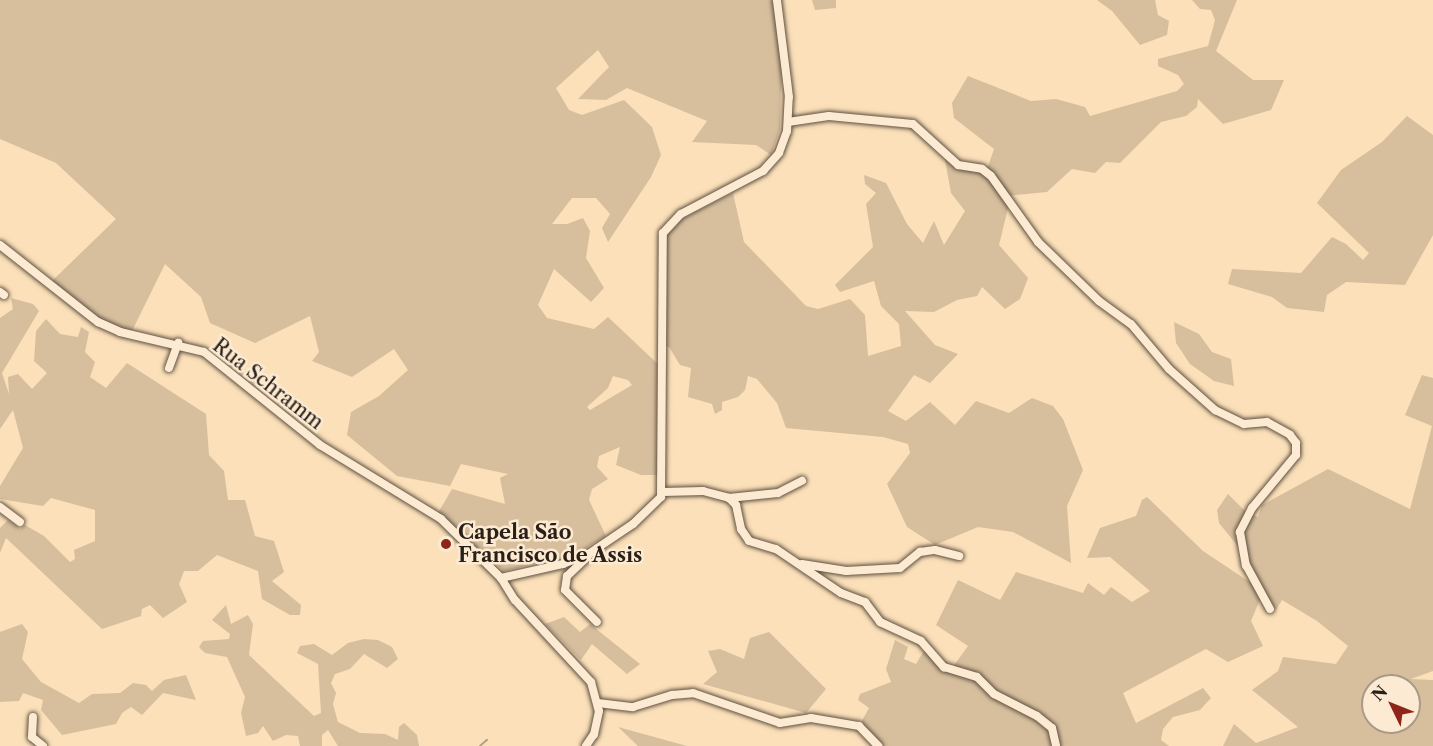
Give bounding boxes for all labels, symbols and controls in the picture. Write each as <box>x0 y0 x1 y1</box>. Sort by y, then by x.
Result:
street label: Rua Schramm <box>208 333 328 435</box>
place label: Capela São Francisco de Assis <box>458 520 643 567</box>
marker: Capela São Francisco de Assis <box>439 537 453 551</box>
north arrow <box>1361 674 1421 734</box>
text: N <box>1367 681 1391 705</box>

